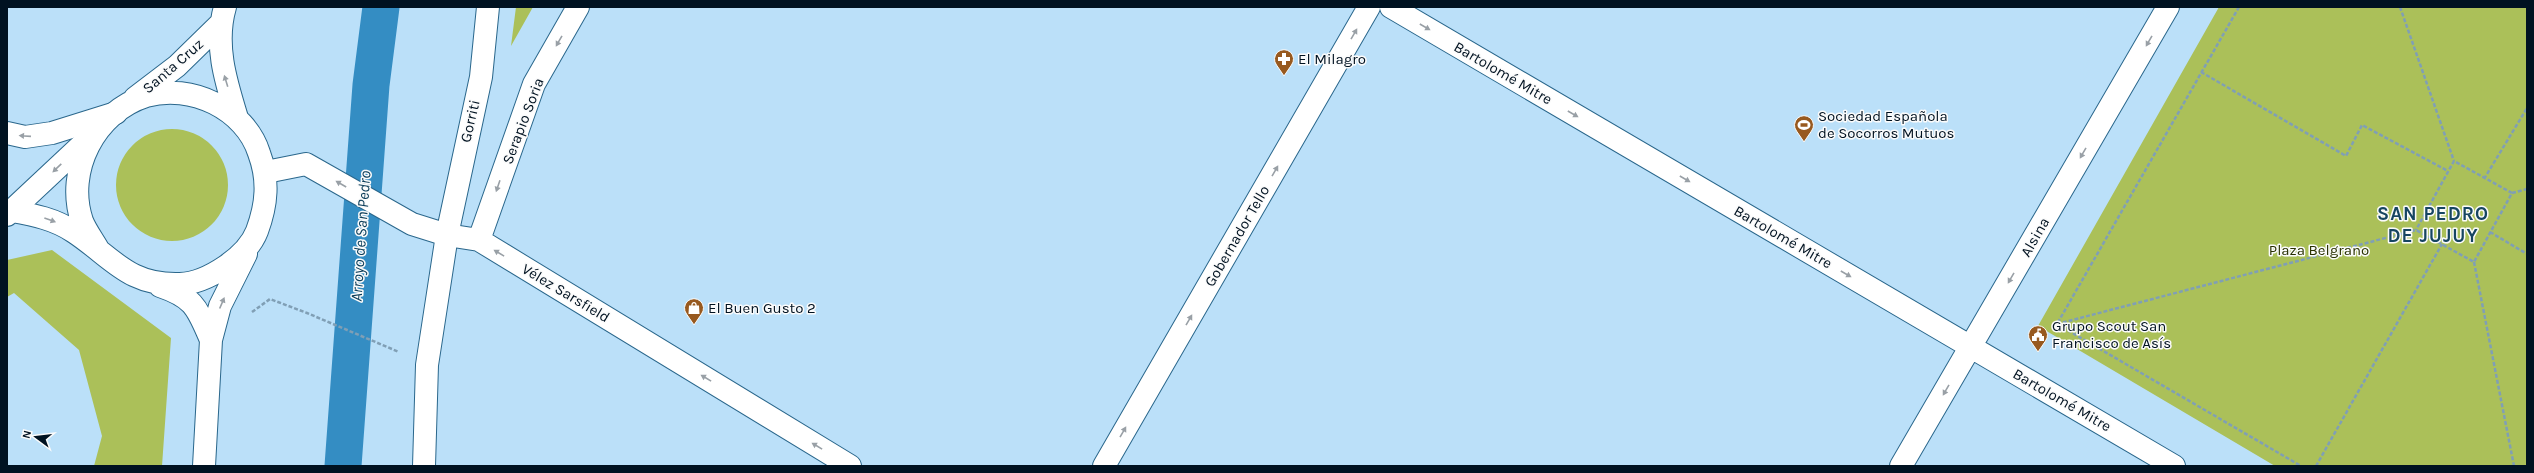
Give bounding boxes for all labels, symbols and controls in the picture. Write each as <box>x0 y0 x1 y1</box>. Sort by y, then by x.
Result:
one-way arrow <box>1419 23 1431 30</box>
one-way arrow <box>1350 28 1357 40</box>
street label: Santa Cruz <box>139 35 207 97</box>
one-way arrow <box>555 35 562 47</box>
one-way arrow <box>2145 35 2152 47</box>
street label: Bartolomé Mitre <box>1451 38 1555 108</box>
pharmacy icon: El Milagro <box>1273 48 1295 76</box>
place label: El Milagro <box>1298 50 1366 68</box>
one-way arrow <box>223 74 229 86</box>
street label: Serapio Soria <box>498 75 548 167</box>
street label: Gorriti <box>456 98 484 144</box>
place label: Sociedad Española de Socorros Mutuos <box>1818 107 1954 142</box>
one-way arrow <box>1567 110 1579 117</box>
sports icon: Sociedad Española de Socorros Mutuos <box>1793 114 1815 142</box>
one-way arrow <box>19 132 31 139</box>
one-way arrow <box>2080 147 2087 159</box>
one-way arrow <box>53 163 62 172</box>
one-way arrow <box>1271 165 1278 177</box>
water label: Arroyo de San Pedro <box>346 170 375 302</box>
one-way arrow <box>1679 176 1691 183</box>
one-way arrow <box>336 180 347 187</box>
one-way arrow <box>495 181 501 193</box>
street label: Gobernador Tello <box>1201 182 1273 290</box>
street label: Bartolomé Mitre <box>1731 202 1835 272</box>
district label: SAN PEDRO DE JUJUY <box>2377 203 2489 247</box>
street label: Alsina <box>2017 214 2053 260</box>
one-way arrow <box>44 217 56 223</box>
park label: Plaza Belgrano <box>2269 241 2369 259</box>
one-way arrow <box>493 249 505 256</box>
street label: Vélez Sarsfield <box>519 260 613 326</box>
one-way arrow <box>1840 270 1852 277</box>
one-way arrow <box>2008 272 2015 284</box>
one-way arrow <box>219 296 225 308</box>
shop icon: El Buen Gusto 2 <box>683 297 705 325</box>
place label: El Buen Gusto 2 <box>708 299 816 317</box>
one-way arrow <box>1185 314 1192 326</box>
place label: Grupo Scout San Francisco de Asís <box>2052 317 2171 352</box>
public building icon: Grupo Scout San Francisco de Asís <box>2027 324 2049 352</box>
street label: Bartolomé Mitre <box>2010 365 2114 435</box>
one-way arrow <box>700 375 712 382</box>
one-way arrow <box>1942 384 1949 396</box>
north arrow <box>16 417 56 457</box>
one-way arrow <box>1120 426 1127 438</box>
text: N <box>20 429 34 440</box>
one-way arrow <box>811 442 823 449</box>

